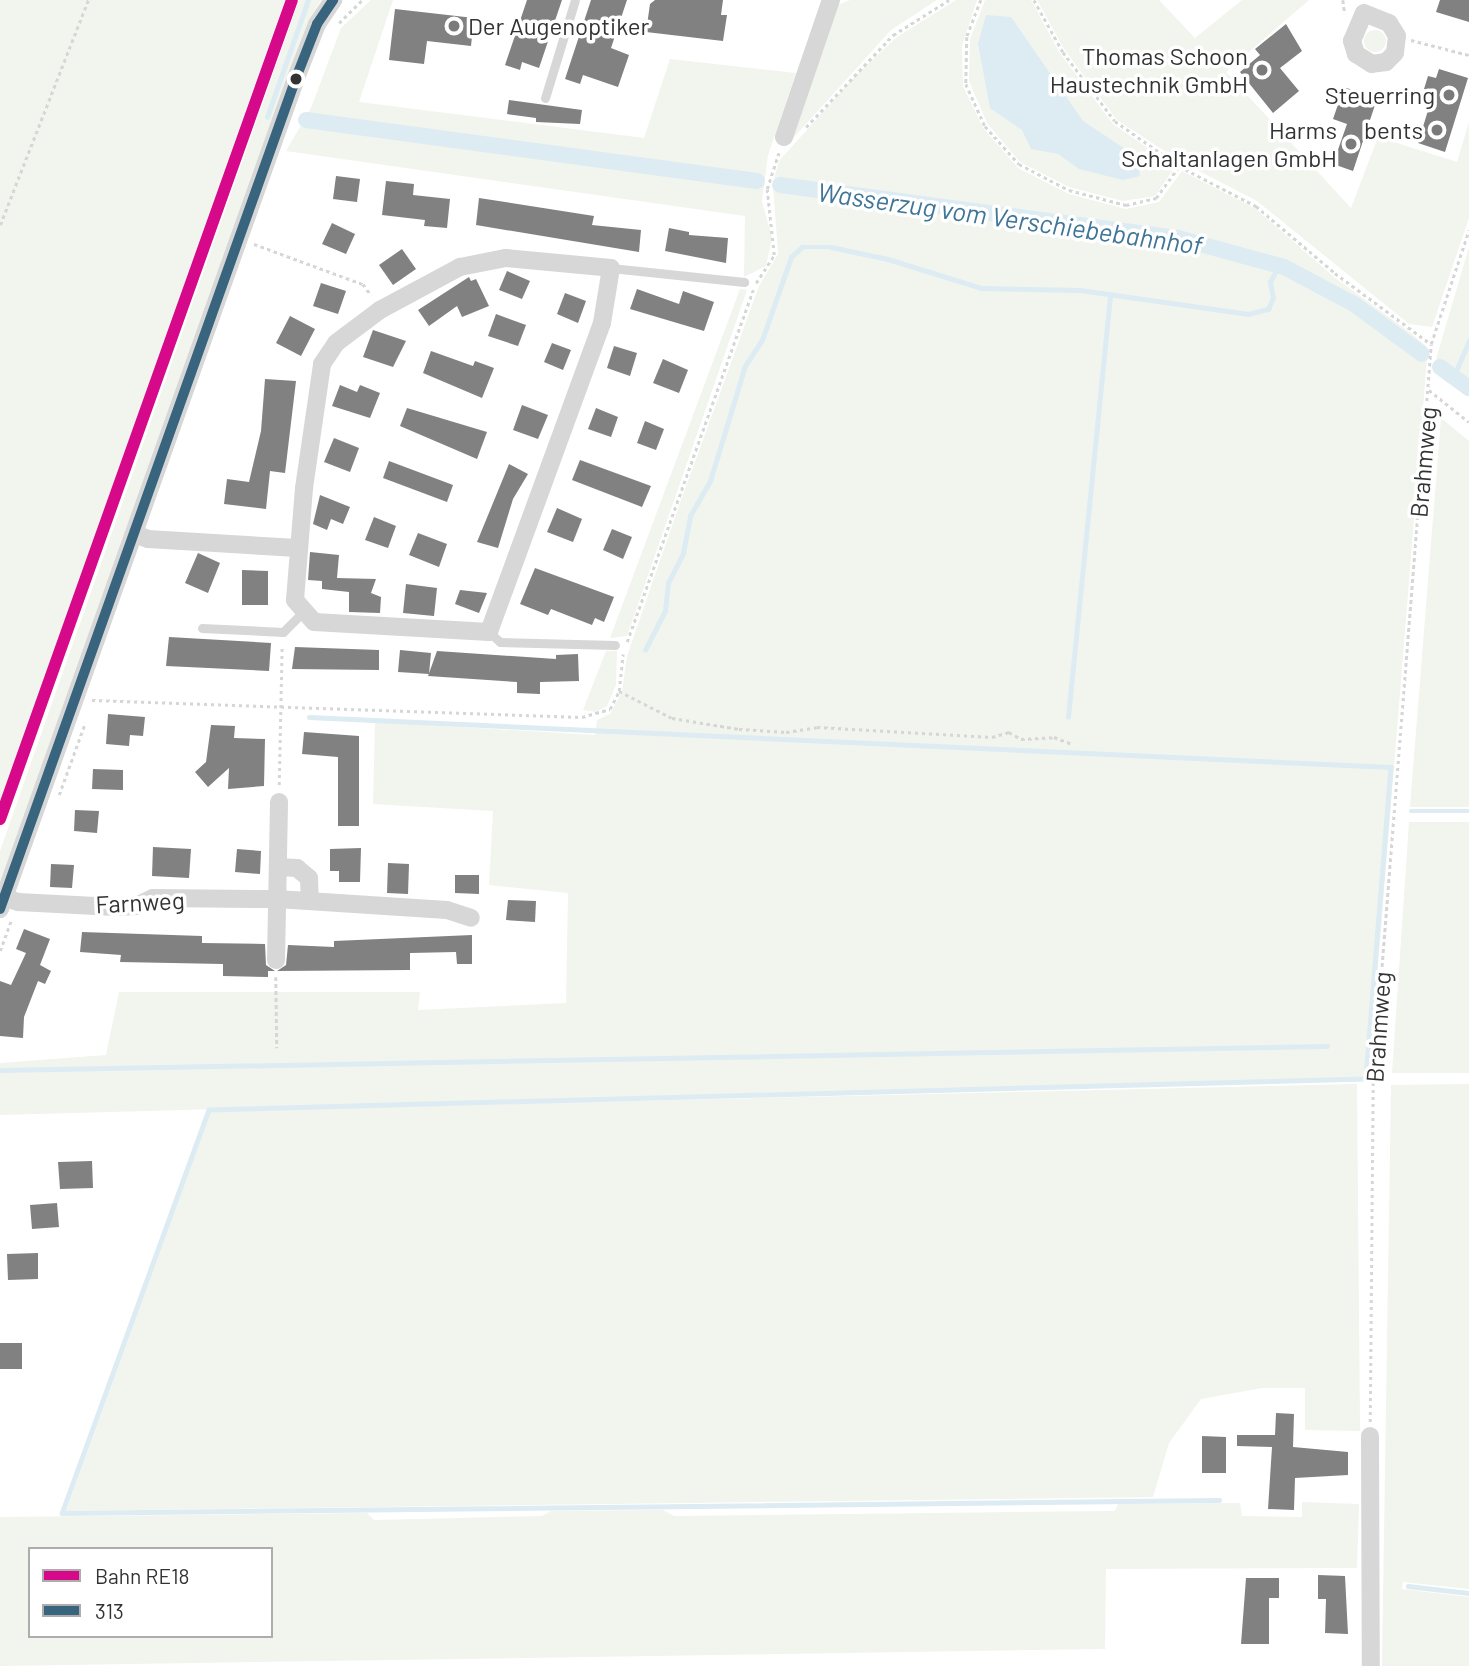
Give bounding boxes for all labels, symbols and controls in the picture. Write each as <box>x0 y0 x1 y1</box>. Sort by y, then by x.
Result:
place label: Der Augenoptiker <box>468 12 649 40</box>
marker: Der Augenoptiker <box>446 18 462 34</box>
place label: Thomas Schoon Haustechnik GmbH <box>1050 42 1248 98</box>
marker: Thomas Schoon Haustechnik GmbH <box>1254 62 1270 78</box>
unlabelled marker <box>289 72 303 86</box>
place label: Steuerring <box>1325 81 1435 109</box>
marker: Steuerring <box>1441 87 1457 103</box>
place label: Harms Schaltanlagen GmbH <box>1121 116 1337 172</box>
place label: bents <box>1364 116 1423 144</box>
marker: bents <box>1429 122 1445 138</box>
marker: Harms Schaltanlagen GmbH <box>1343 136 1359 152</box>
water label: Wasserzug vom Verschiebebahnhof <box>815 176 1205 260</box>
street label: Brahmweg <box>1404 405 1442 519</box>
street label: Farnweg <box>95 885 185 919</box>
street label: Brahmweg <box>1360 971 1396 1083</box>
legend <box>28 1547 273 1638</box>
text: Bahn RE18 <box>95 1563 189 1588</box>
text: 313 <box>95 1598 124 1623</box>

